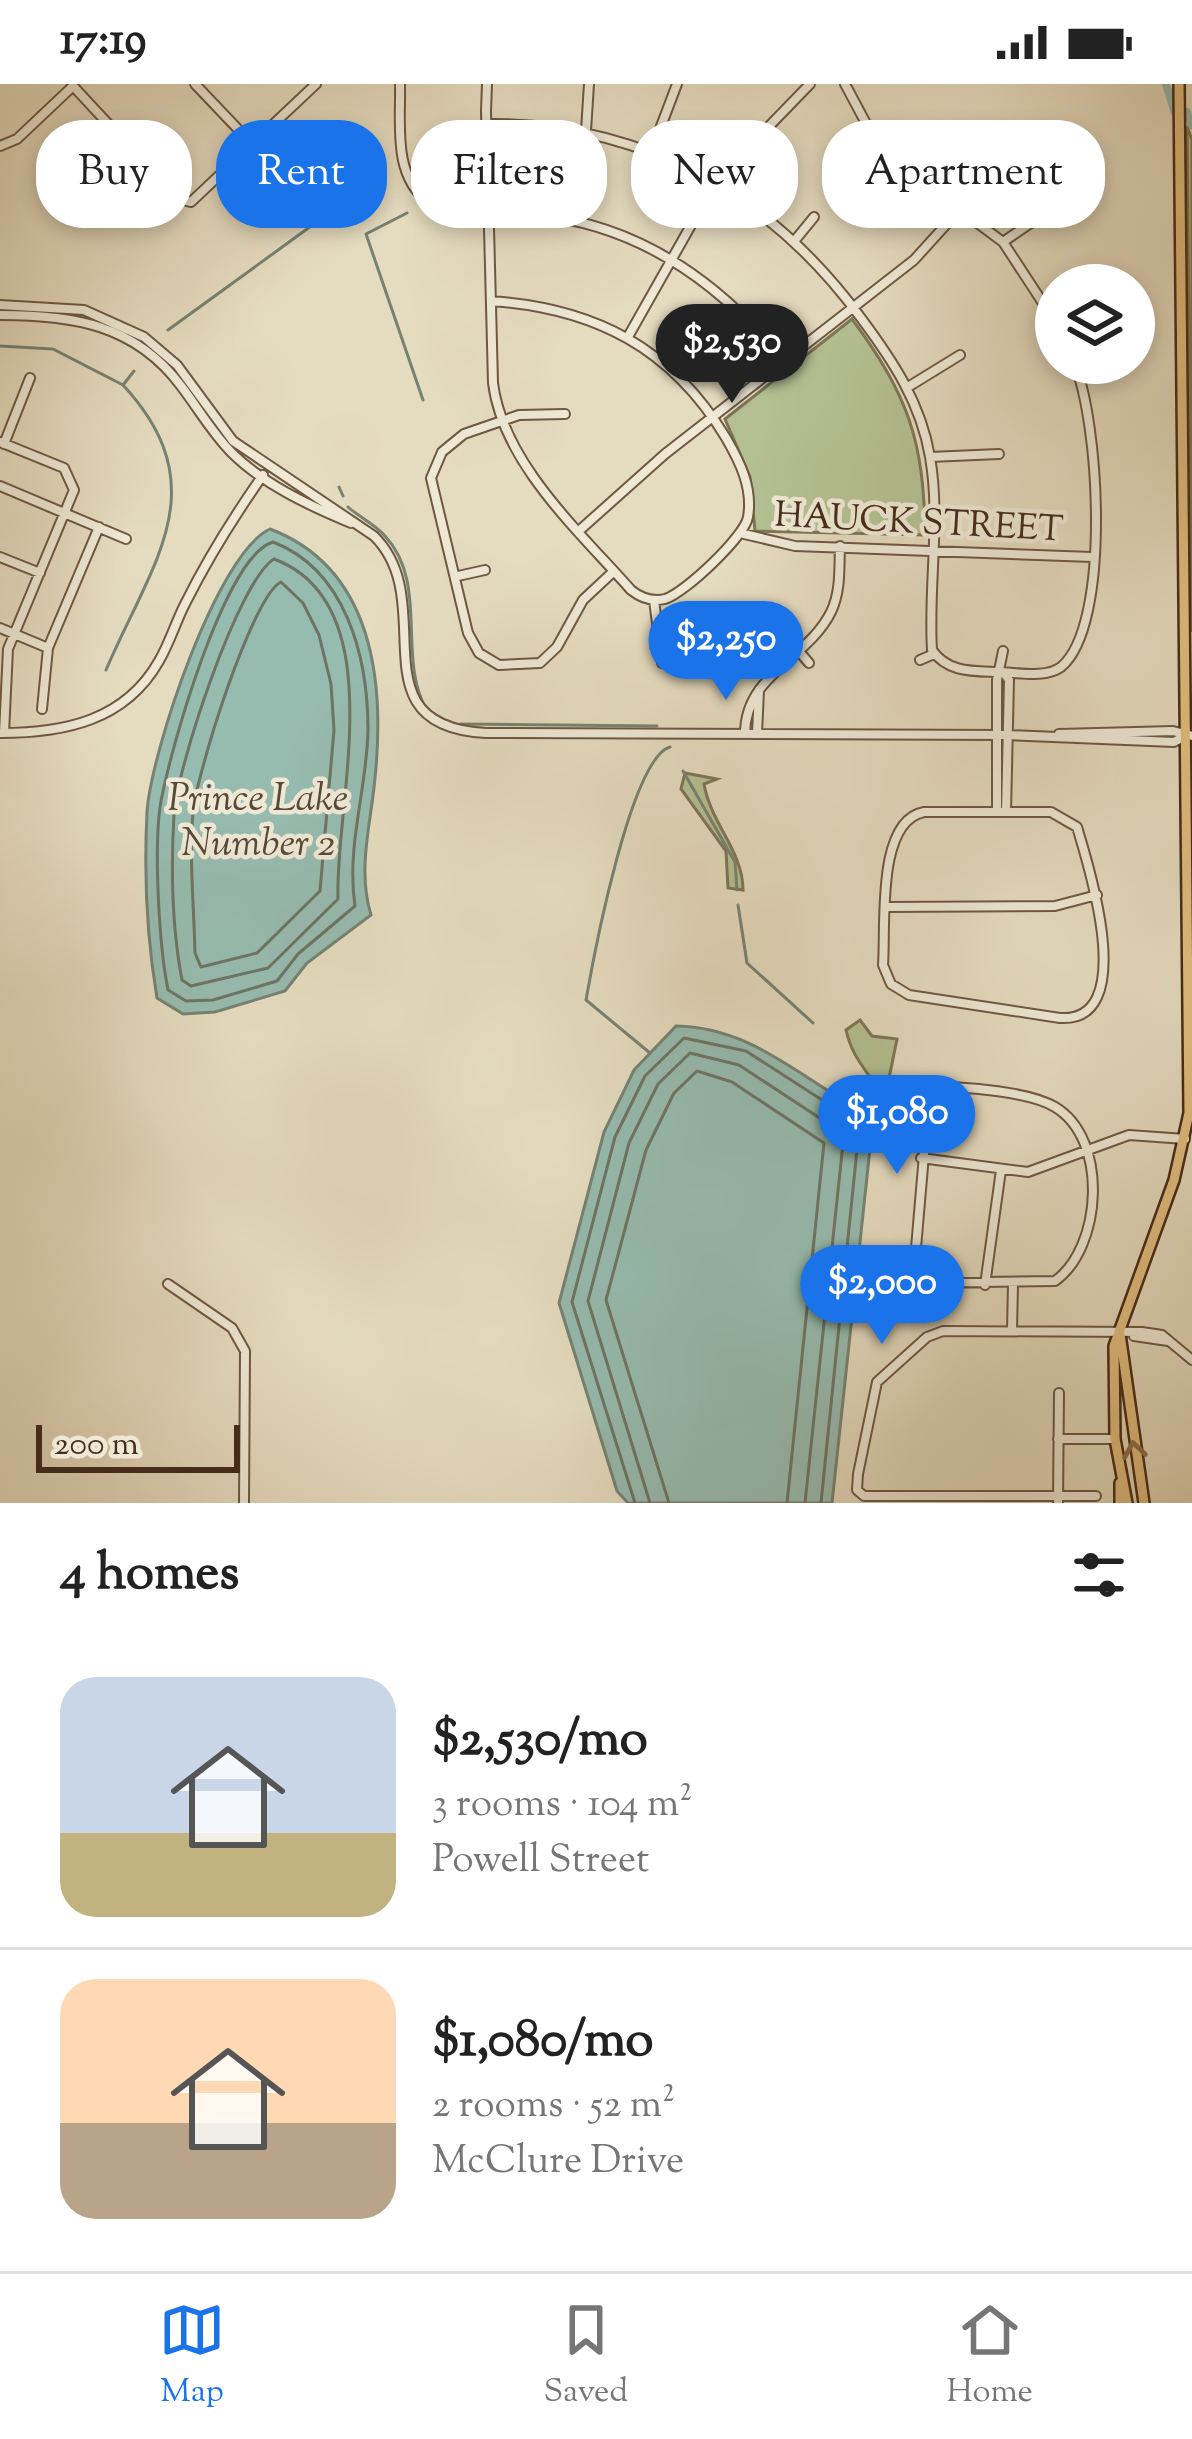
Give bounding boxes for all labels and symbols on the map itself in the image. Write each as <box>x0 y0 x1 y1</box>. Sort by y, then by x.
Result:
pin: $2,530 <box>634 304 830 406</box>
street label: HAUCK STREET <box>773 490 1065 558</box>
pin: $2,250 <box>628 601 824 703</box>
water label: Prince Lake Number 2 <box>168 773 348 874</box>
pin: $1,080 <box>799 1075 995 1177</box>
pin: $2,000 <box>784 1245 980 1347</box>
scale bar <box>36 1419 240 1472</box>
one-way arrow <box>1123 1440 1148 1460</box>

